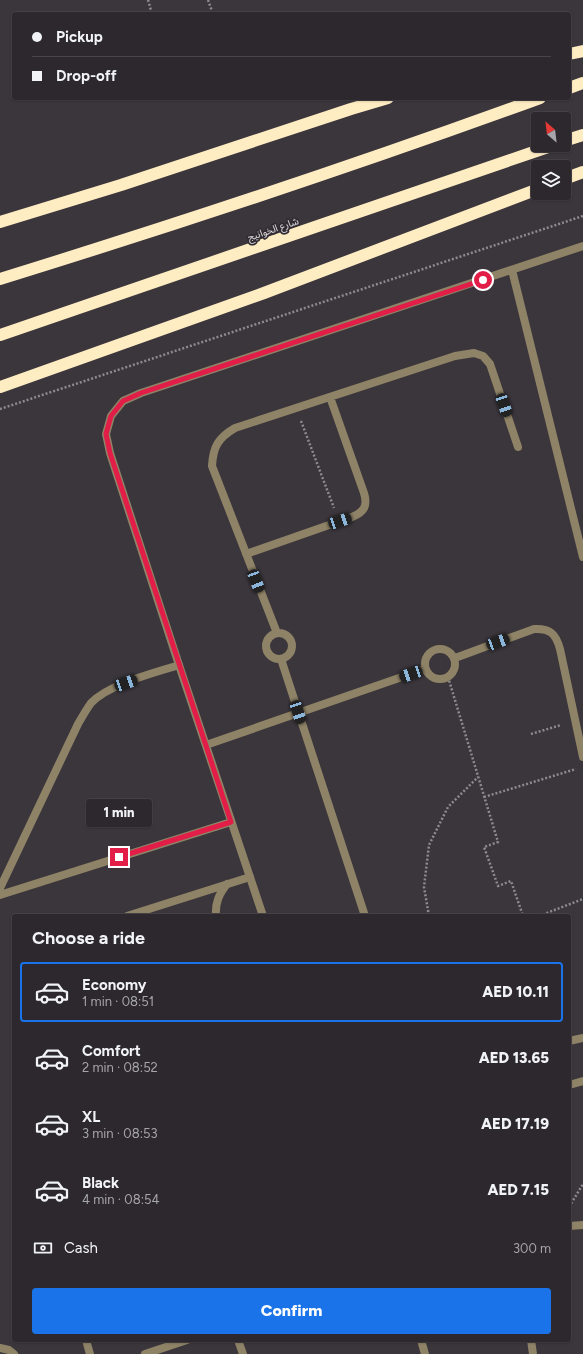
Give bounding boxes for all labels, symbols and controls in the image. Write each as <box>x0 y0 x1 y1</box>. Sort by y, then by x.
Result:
text: Pickup <box>56 28 103 46</box>
text: Drop-off <box>56 67 117 85</box>
north arrow <box>531 112 571 152</box>
map controls <box>531 112 571 200</box>
button: layers <box>531 160 571 200</box>
street label: شارع الخوانيج <box>246 214 301 245</box>
route start <box>474 271 492 289</box>
car <box>494 392 514 418</box>
car <box>327 512 353 530</box>
car <box>246 568 266 594</box>
car <box>485 632 511 652</box>
car <box>398 664 424 684</box>
car <box>113 673 139 693</box>
car <box>289 699 307 725</box>
callout: 1 min <box>86 799 152 827</box>
text: 1 min <box>103 805 135 820</box>
route end <box>110 848 128 866</box>
text: Choose a ride <box>32 927 145 949</box>
icon: car <box>34 974 70 1010</box>
text: Economy <box>82 976 147 994</box>
text: AED 10.11 <box>482 983 549 1001</box>
text: 1 min · 08:51 <box>82 994 154 1009</box>
icon: car <box>34 1040 70 1076</box>
text: Comfort <box>82 1042 141 1060</box>
text: AED 13.65 <box>479 1049 549 1067</box>
text: 2 min · 08:52 <box>82 1060 158 1075</box>
icon: car <box>34 1106 70 1142</box>
text: XL <box>82 1108 100 1126</box>
text: AED 17.19 <box>481 1115 549 1133</box>
text: 3 min · 08:53 <box>82 1126 158 1141</box>
icon: car <box>34 1172 70 1208</box>
text: Black <box>82 1174 119 1192</box>
text: AED 7.15 <box>488 1181 549 1199</box>
text: 4 min · 08:54 <box>82 1192 160 1207</box>
icon: cash <box>32 1237 54 1259</box>
text: Cash <box>64 1239 98 1257</box>
text: 300 m <box>513 1241 551 1256</box>
button: Confirm <box>32 1288 551 1334</box>

